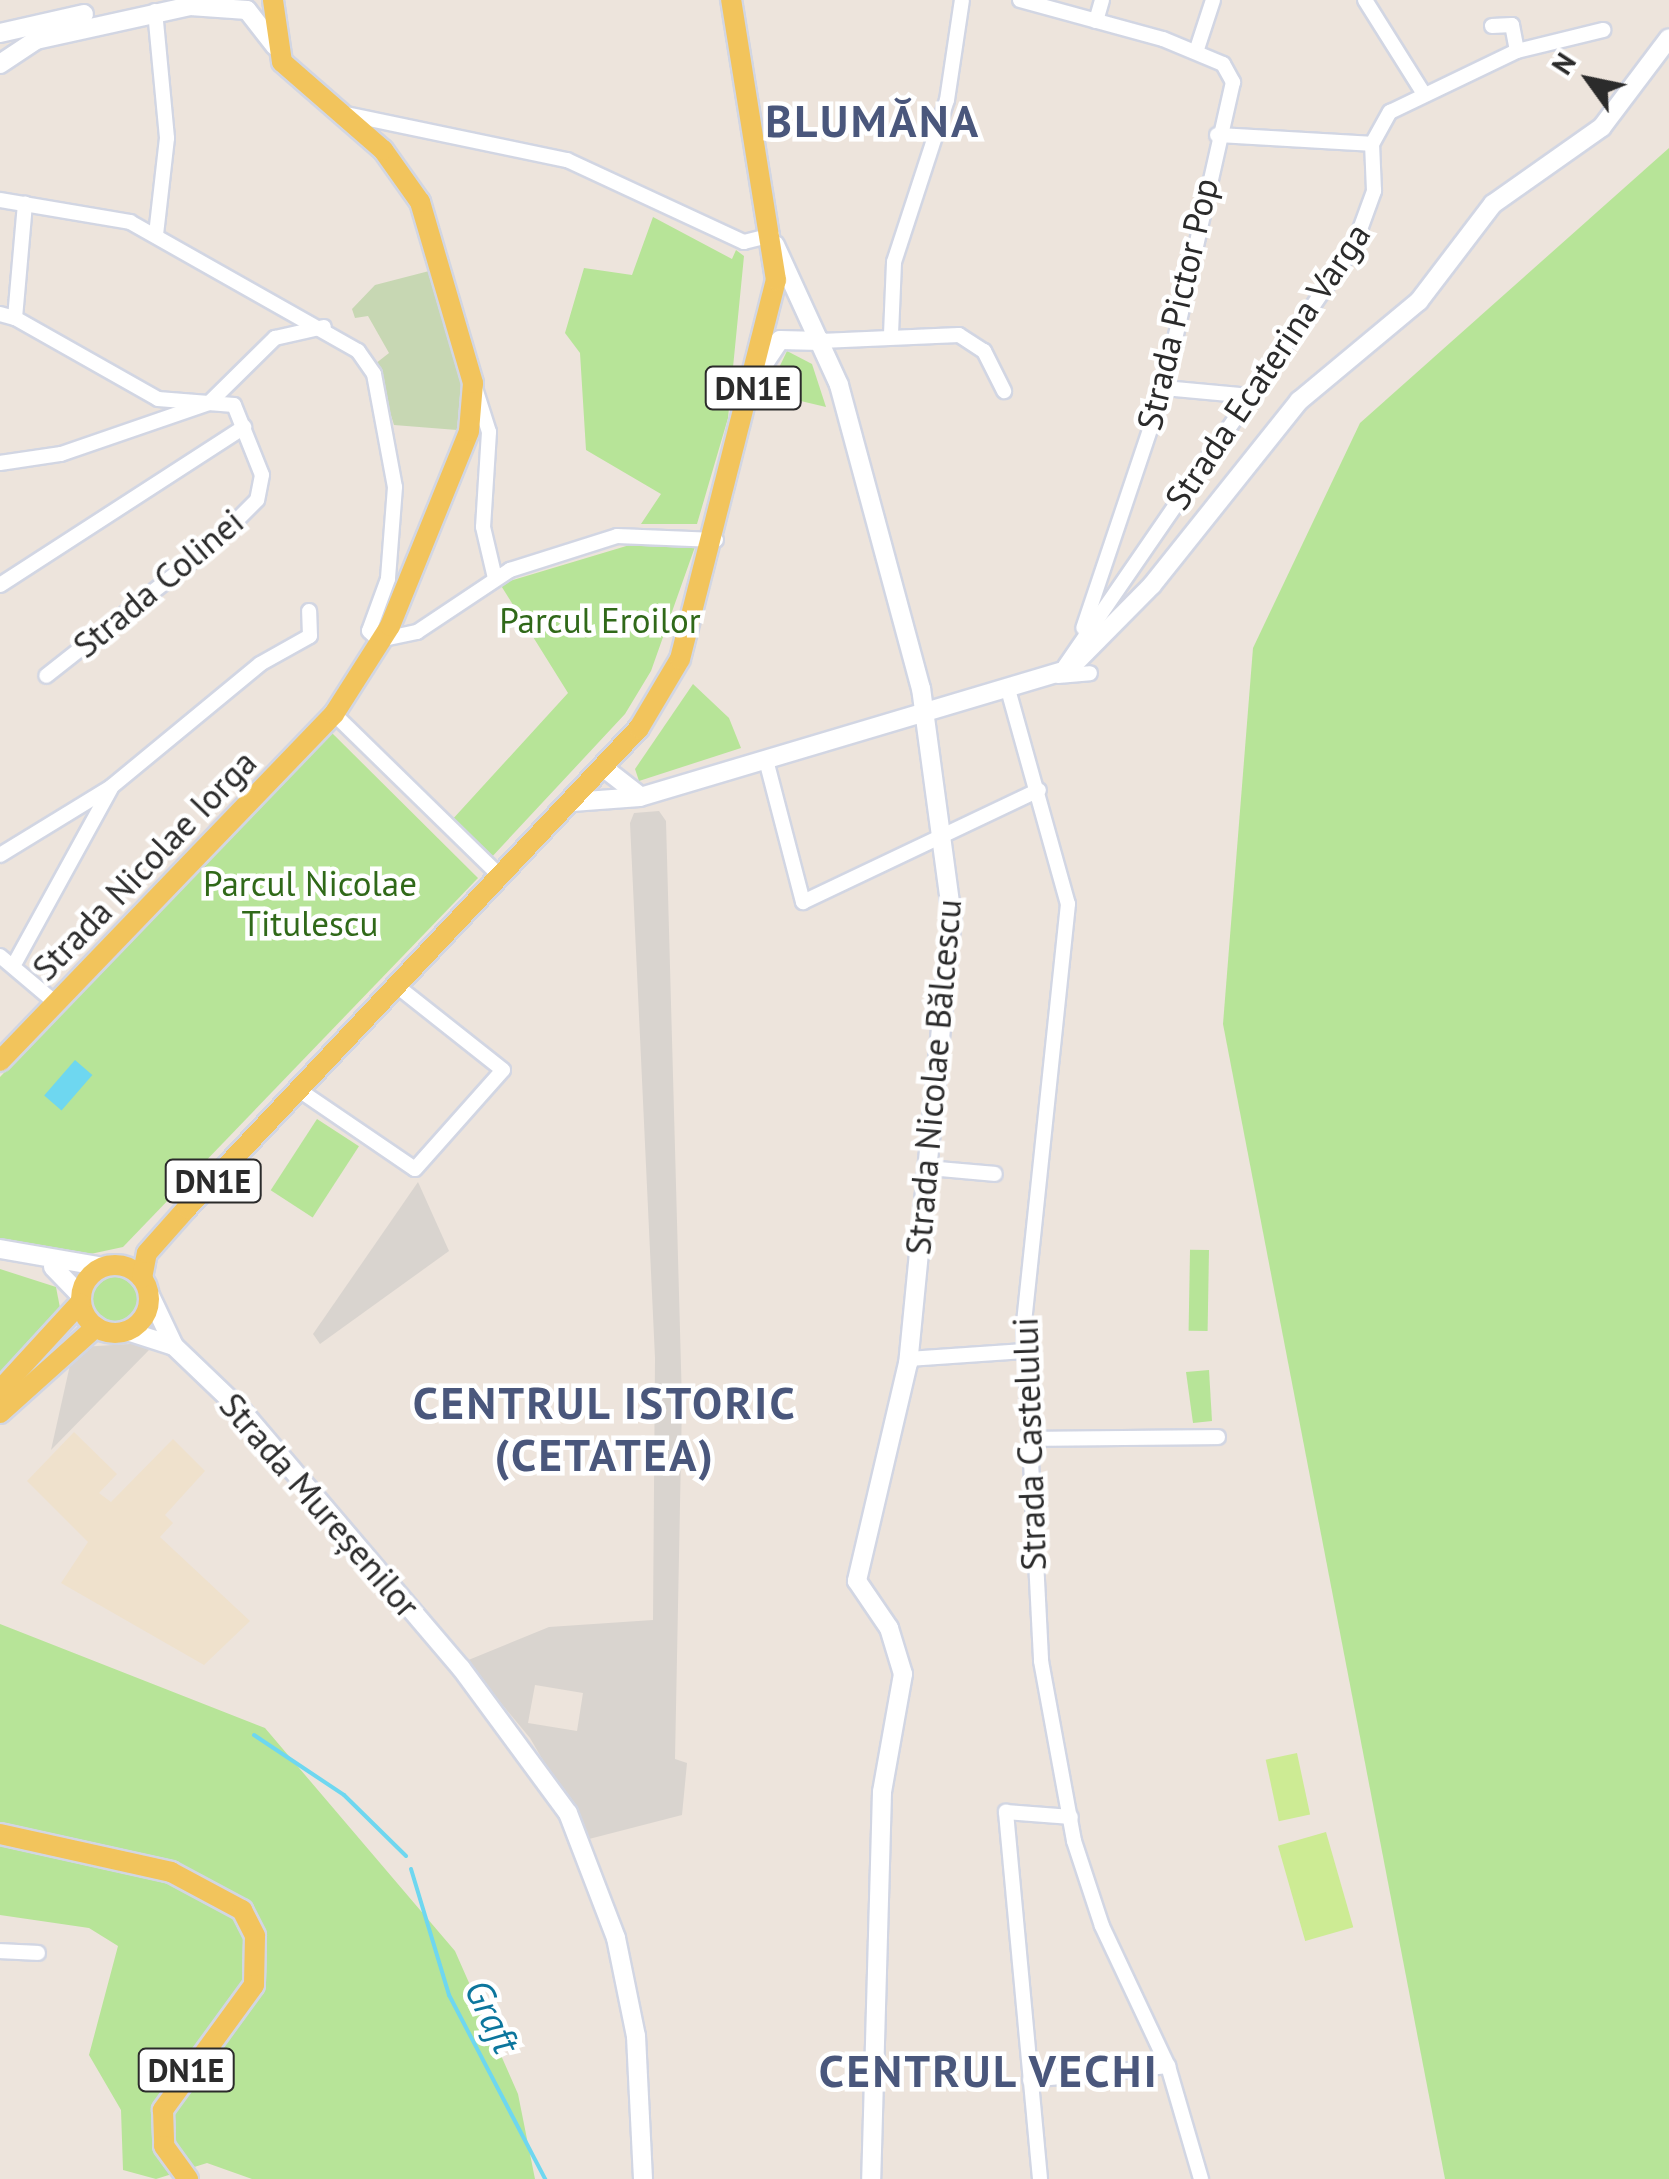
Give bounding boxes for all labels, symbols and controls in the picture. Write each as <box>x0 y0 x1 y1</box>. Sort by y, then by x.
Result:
north arrow <box>1539 30 1639 130</box>
text: N <box>1543 46 1584 81</box>
district label: BLUMĂNA <box>765 94 981 148</box>
street label: Strada Pictor Pop <box>1128 174 1226 434</box>
street label: Strada Ecaterina Varga <box>1155 215 1379 517</box>
road number: DN1E <box>703 361 803 415</box>
street label: Strada Colinei <box>65 500 251 666</box>
park label: Parcul Eroilor <box>499 599 701 641</box>
street label: Strada Nicolae Iorga <box>23 741 265 989</box>
park label: Parcul Nicolae Titulescu <box>203 862 417 944</box>
street label: Strada Nicolae Bălcescu <box>897 897 969 1257</box>
road number: DN1E <box>163 1154 263 1208</box>
street label: Strada Castelului <box>1004 1317 1054 1571</box>
district label: CENTRUL ISTORIC (CETATEA) <box>412 1376 798 1482</box>
street label: Strada Mureșenilor <box>211 1384 429 1626</box>
water label: Graft <box>456 1972 530 2060</box>
road number: DN1E <box>136 2043 236 2097</box>
district label: CENTRUL VECHI <box>817 2044 1161 2098</box>

